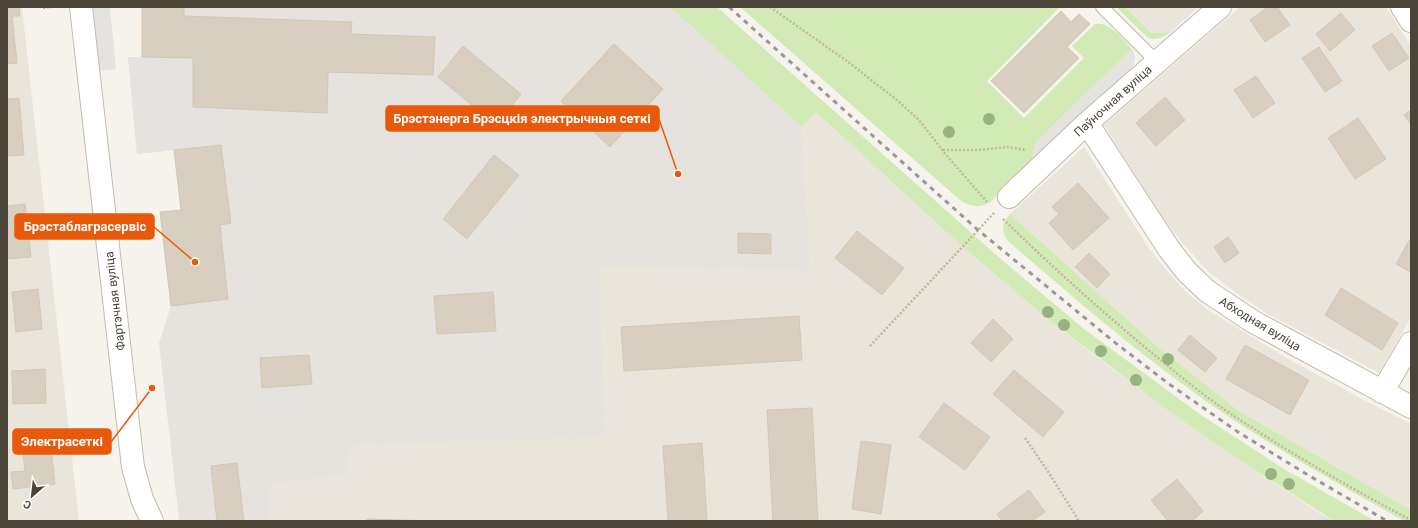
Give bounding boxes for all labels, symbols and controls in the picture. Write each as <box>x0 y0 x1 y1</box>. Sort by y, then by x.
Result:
street label: Паўночная вуліца <box>1071 62 1155 140</box>
callout: Брэстэнерга Брэсцкія электрычныя сеткі <box>386 106 659 131</box>
text: Брэстэнерга Брэсцкія электрычныя сеткі <box>393 111 651 126</box>
callout: Брэстаблаграсервіс <box>15 214 154 239</box>
text: Брэстаблаграсервіс <box>24 219 146 234</box>
street label: Фартэчная вуліца <box>102 251 128 351</box>
street label: Абходная вуліца <box>1217 294 1303 354</box>
callout: Электрасеткі <box>13 429 111 454</box>
text: Электрасеткі <box>21 434 103 449</box>
north arrow <box>12 476 52 516</box>
text: С <box>21 497 34 512</box>

